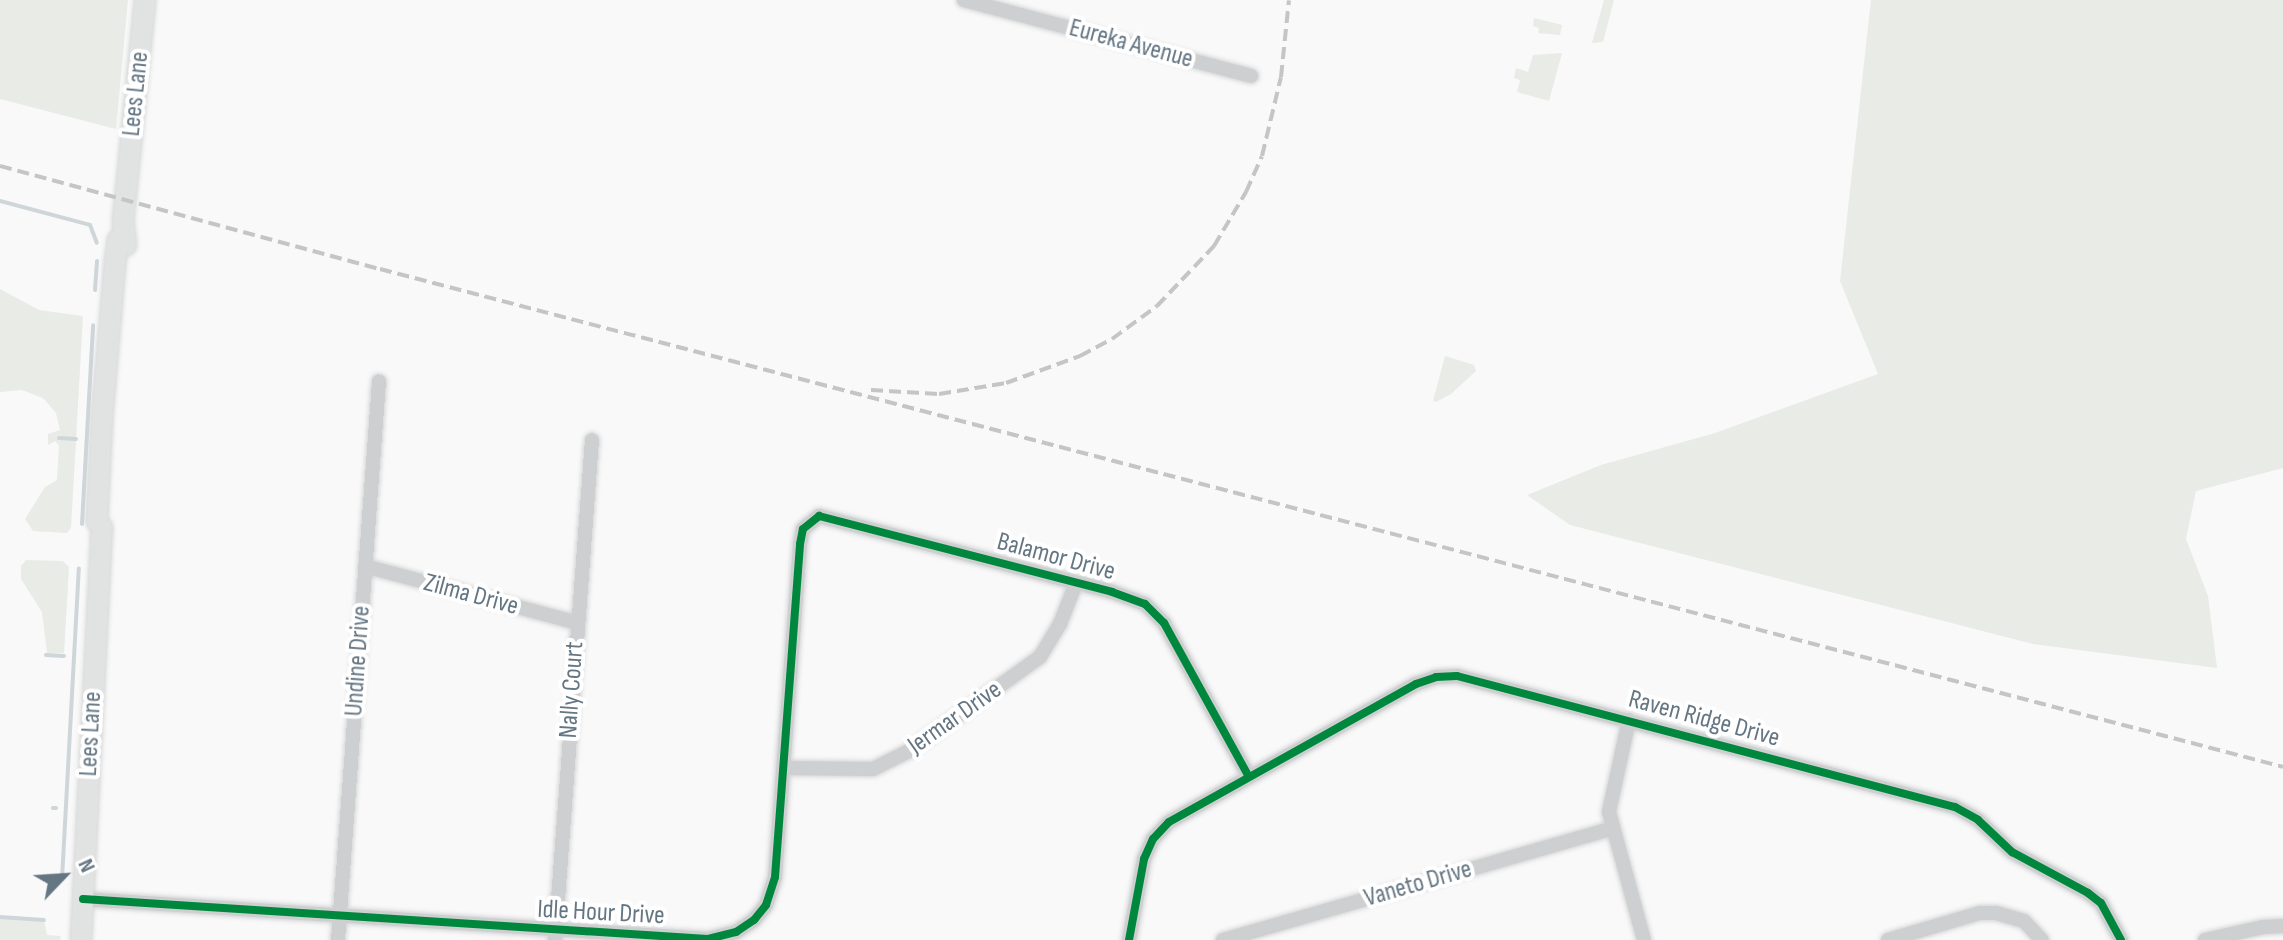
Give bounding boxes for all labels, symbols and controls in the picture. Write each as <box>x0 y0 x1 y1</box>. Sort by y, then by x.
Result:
street label: Eureka Avenue <box>1066 13 1196 75</box>
street label: Lees Lane <box>116 50 156 138</box>
street label: Balamor Drive <box>994 526 1118 588</box>
street label: Zilma Drive <box>420 567 522 623</box>
street label: Undine Drive <box>339 605 377 717</box>
street label: Nally Court <box>553 641 591 739</box>
street label: Jermar Drive <box>902 675 1008 761</box>
street label: Raven Ridge Drive <box>1625 684 1783 754</box>
street label: Lees Lane <box>73 691 109 777</box>
north arrow <box>24 836 104 916</box>
street label: Vaneto Drive <box>1361 854 1475 914</box>
text: N <box>71 855 101 877</box>
street label: Idle Hour Drive <box>537 894 665 932</box>

